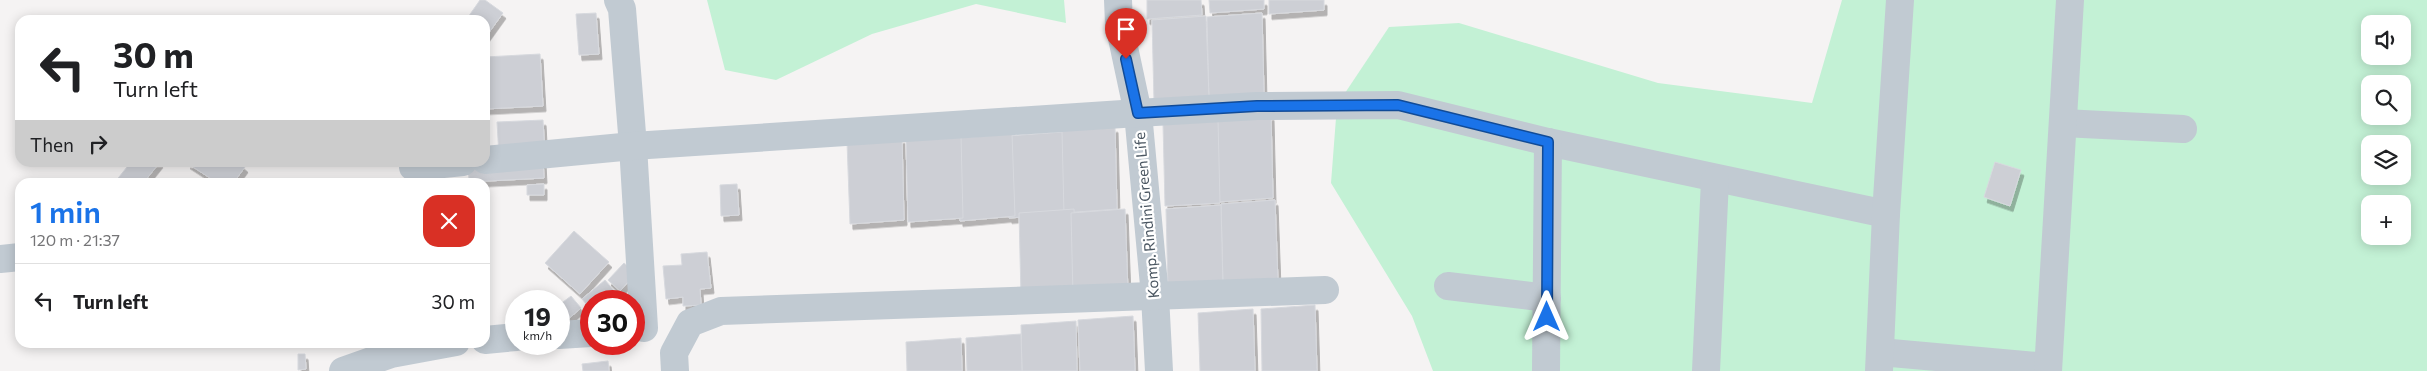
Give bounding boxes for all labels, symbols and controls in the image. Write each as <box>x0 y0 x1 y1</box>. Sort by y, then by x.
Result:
pin <box>1105 8 1147 59</box>
icon: arrive <box>1112 15 1140 43</box>
map controls <box>2361 15 2411 245</box>
button: sound <box>2361 15 2411 65</box>
text: 30 m <box>113 32 194 75</box>
icon: left <box>30 35 95 100</box>
text: Turn left <box>113 75 198 102</box>
button: search <box>2361 75 2411 125</box>
icon: right <box>84 130 112 158</box>
street label: Komp. Rindini Green Life <box>1130 131 1162 299</box>
text: Then <box>30 133 74 156</box>
button: layers <box>2361 135 2411 185</box>
text: 1 min <box>30 192 101 229</box>
button: close <box>423 195 475 247</box>
button: + <box>2361 195 2411 245</box>
text: 120 m · 21:37 <box>30 230 120 249</box>
icon: left <box>30 287 58 315</box>
text: Turn left <box>73 290 148 313</box>
text: 30 m <box>432 290 475 313</box>
speed limit sign: 30 <box>580 290 645 355</box>
position arrow <box>1520 290 1572 342</box>
text: 19 <box>524 301 551 331</box>
text: km/h <box>523 328 552 342</box>

